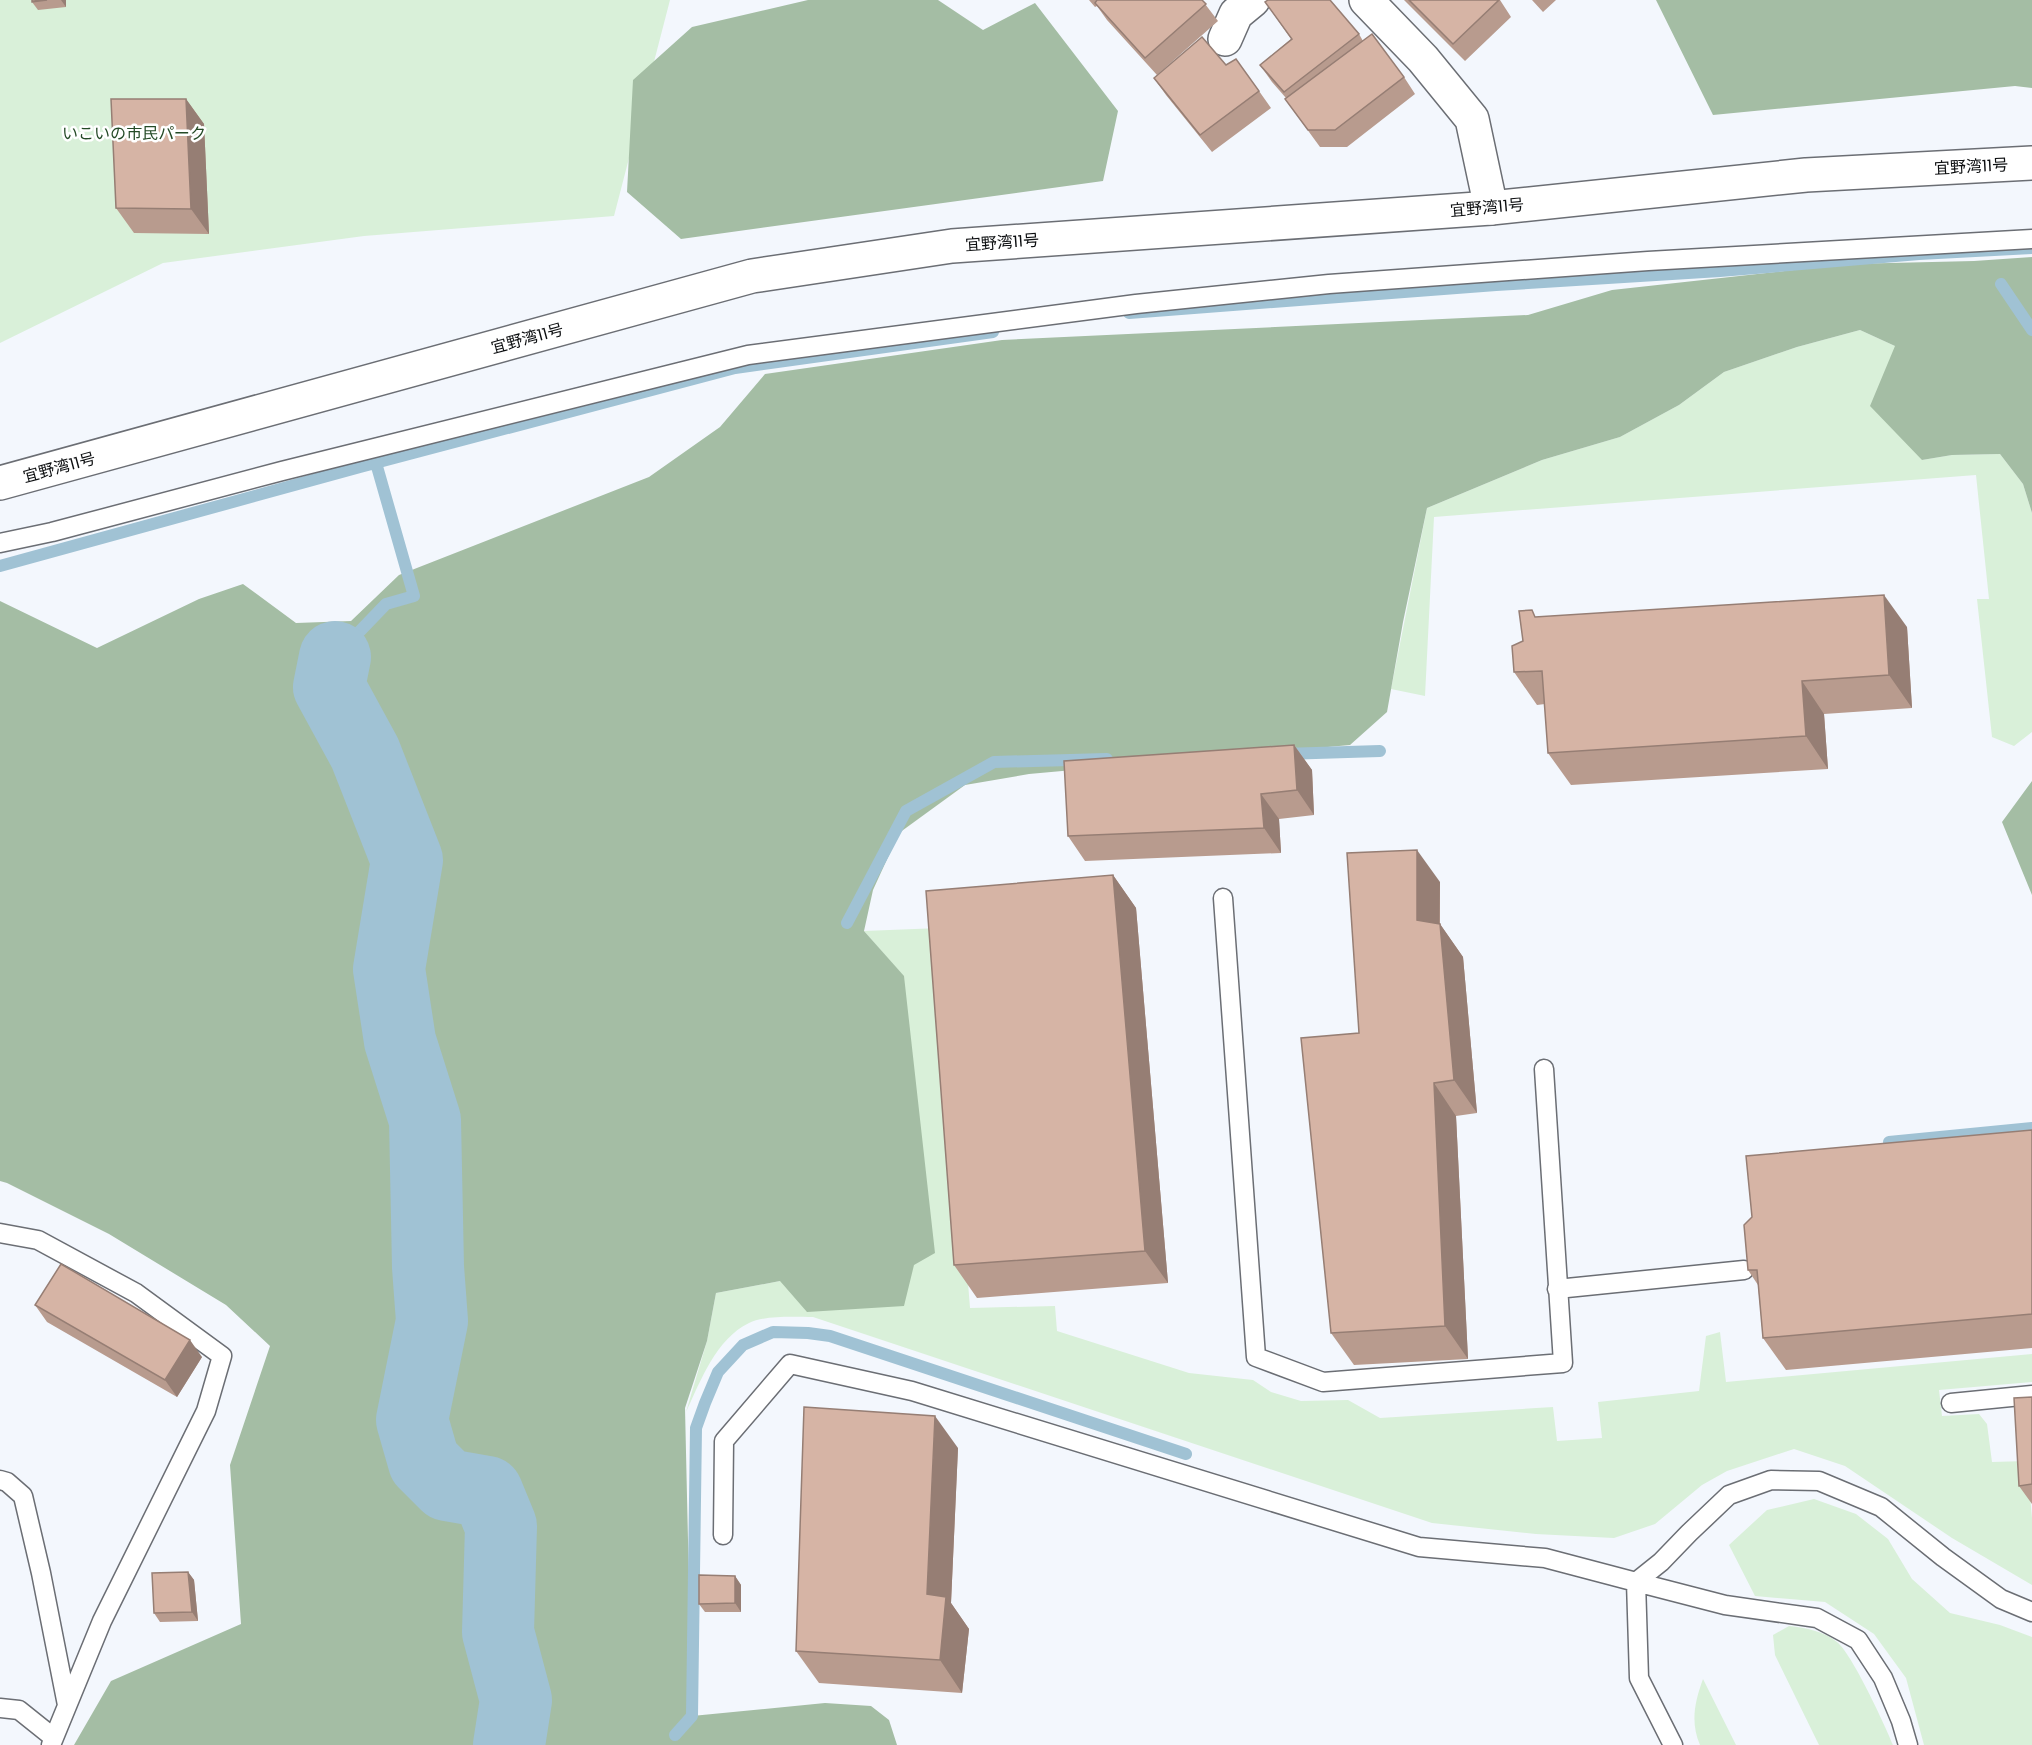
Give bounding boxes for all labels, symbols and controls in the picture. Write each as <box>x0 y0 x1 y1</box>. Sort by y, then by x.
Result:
park label: いこいの市民パーク <box>62 122 206 145</box>
street label: 宜野湾11号 <box>1933 153 2009 180</box>
street label: 宜野湾11号 <box>1449 193 1525 222</box>
street label: 宜野湾11号 <box>964 228 1040 257</box>
street label: 宜野湾11号 <box>488 318 566 359</box>
street label: 宜野湾11号 <box>20 447 98 488</box>

